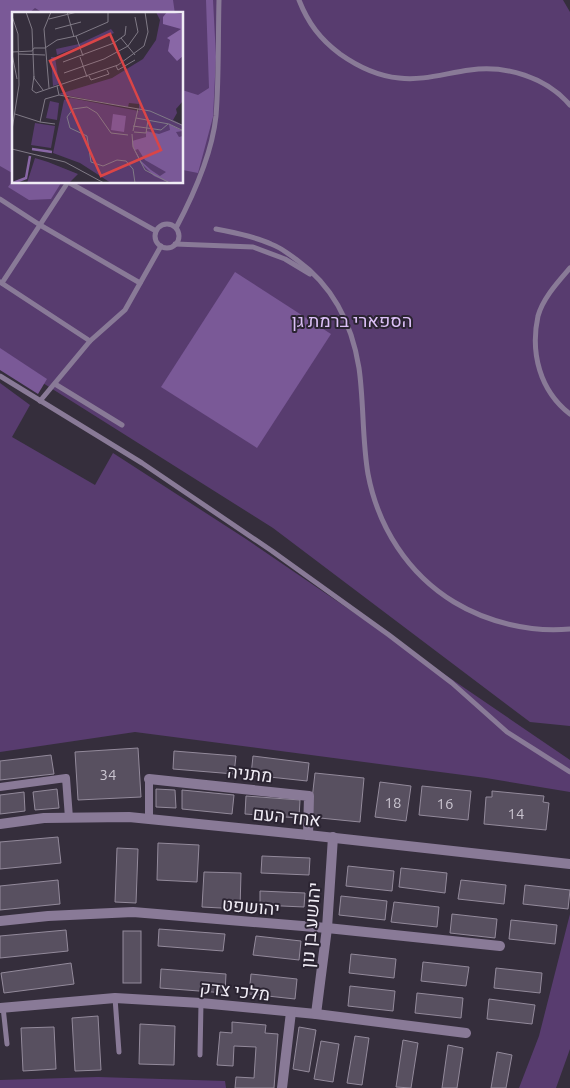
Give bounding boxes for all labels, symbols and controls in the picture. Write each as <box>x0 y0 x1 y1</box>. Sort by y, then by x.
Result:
inset map <box>12 12 184 184</box>
park label: הספארי ברמת גן <box>292 310 412 331</box>
street label: מתניה <box>226 761 274 785</box>
house number: 34 <box>100 766 116 783</box>
house number: 18 <box>385 794 401 811</box>
house number: 16 <box>437 795 453 812</box>
street label: אחד העם <box>252 802 322 830</box>
house number: 14 <box>508 805 524 822</box>
street label: יהושע בן נון <box>296 881 325 969</box>
street label: יהושפט <box>221 894 281 918</box>
street label: מלכי צדק <box>199 976 271 1005</box>

